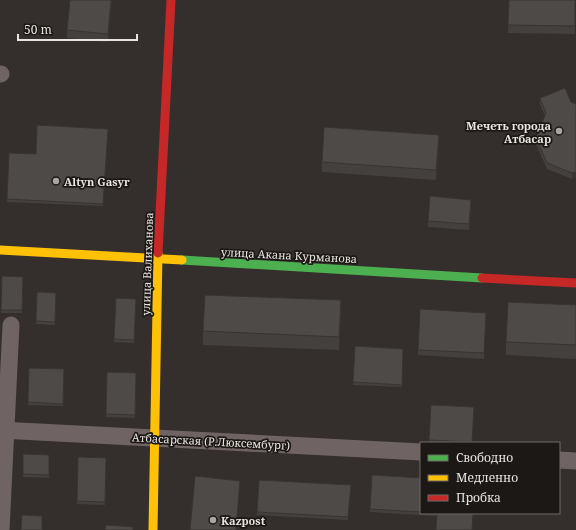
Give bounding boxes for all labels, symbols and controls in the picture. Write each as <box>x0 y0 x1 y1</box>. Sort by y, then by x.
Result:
scale bar <box>18 16 137 42</box>
text: 50 m <box>24 21 52 38</box>
place label: Мечеть города Атбасар <box>466 118 551 146</box>
marker: Мечеть города Атбасар <box>554 126 564 136</box>
place label: Altyn Gasyr <box>64 174 130 189</box>
marker: Altyn Gasyr <box>51 176 61 186</box>
street label: улица Валиханова <box>138 212 156 316</box>
street label: улица Акана Курманова <box>221 244 357 266</box>
street label: Атбасарская (Р.Люксембург) <box>132 429 291 453</box>
legend <box>420 442 560 514</box>
text: Свободно <box>456 449 513 466</box>
text: Медленно <box>456 469 518 486</box>
text: Пробка <box>456 489 501 506</box>
place label: Kazpost <box>221 513 266 528</box>
marker: Kazpost <box>208 515 218 525</box>

